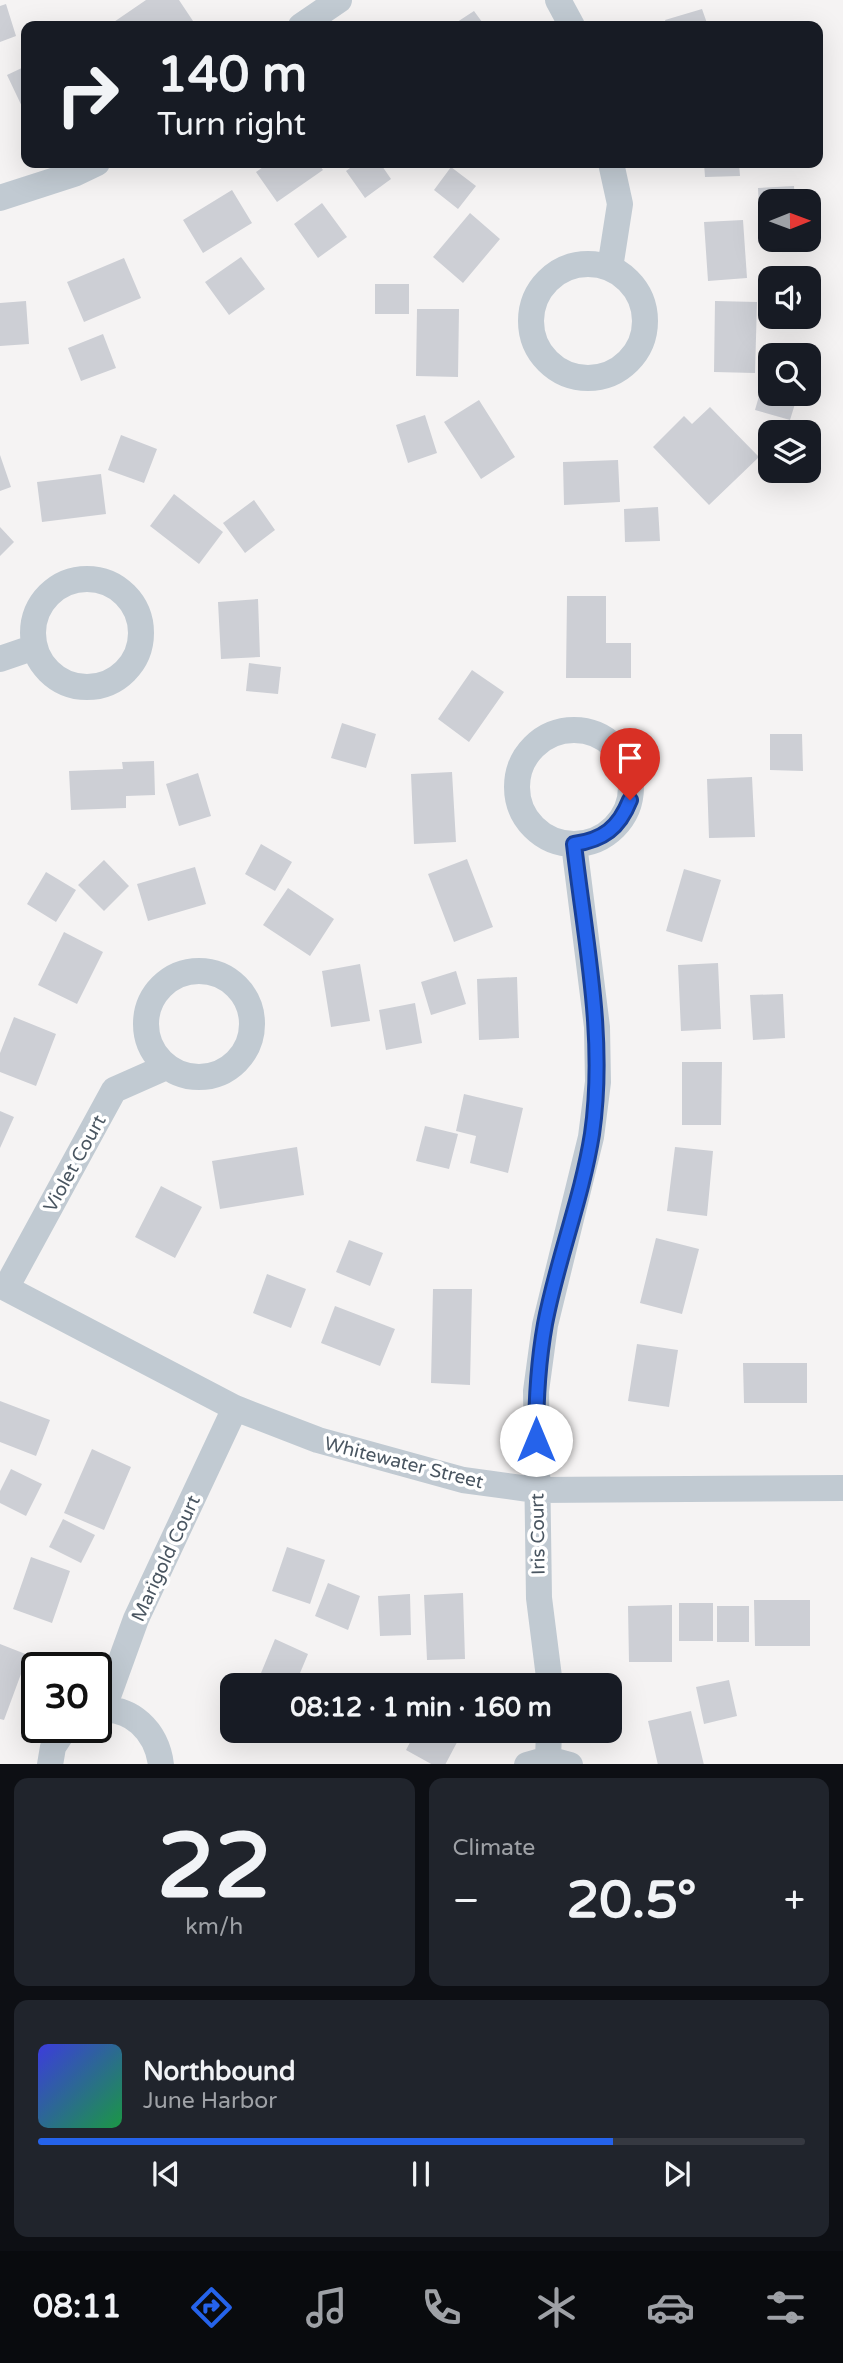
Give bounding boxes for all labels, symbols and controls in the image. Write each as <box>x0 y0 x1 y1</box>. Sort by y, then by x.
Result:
text: 140 m <box>157 46 307 105</box>
icon: right <box>42 49 133 140</box>
text: Turn right <box>157 106 306 144</box>
north arrow <box>758 189 821 252</box>
map controls <box>758 189 821 483</box>
button: sound <box>758 266 821 329</box>
button: search <box>758 343 821 406</box>
button: layers <box>758 420 821 483</box>
pin <box>600 728 660 800</box>
icon: arrive <box>611 739 649 777</box>
street label: Violet Court <box>39 1111 111 1216</box>
position arrow <box>499 1403 573 1477</box>
street label: Whitewater Street <box>322 1433 486 1493</box>
street label: Marigold Court <box>127 1492 205 1625</box>
street label: Iris Court <box>526 1493 550 1575</box>
speed limit sign: 30 <box>21 1652 112 1743</box>
text: 08:12 · 1 min · 160 m <box>290 1692 552 1723</box>
text: 22 <box>157 1812 271 1922</box>
text: Climate <box>453 1834 535 1862</box>
text: 20.5° <box>567 1869 697 1932</box>
text: − <box>453 1878 480 1924</box>
text: + <box>784 1878 805 1924</box>
text: km/h <box>185 1913 243 1941</box>
text: Northbound <box>143 2056 295 2087</box>
text: June Harbor <box>143 2087 277 2115</box>
icon: previous <box>147 2155 185 2193</box>
icon: pause <box>402 2155 440 2193</box>
icon: next <box>658 2155 696 2193</box>
icon: directions <box>187 2283 236 2332</box>
icon: music <box>302 2283 351 2332</box>
icon: phone <box>417 2283 466 2332</box>
icon: climate <box>532 2283 581 2332</box>
icon: car <box>646 2283 695 2332</box>
icon: filters <box>761 2283 810 2332</box>
text: 08:11 <box>33 2288 122 2326</box>

